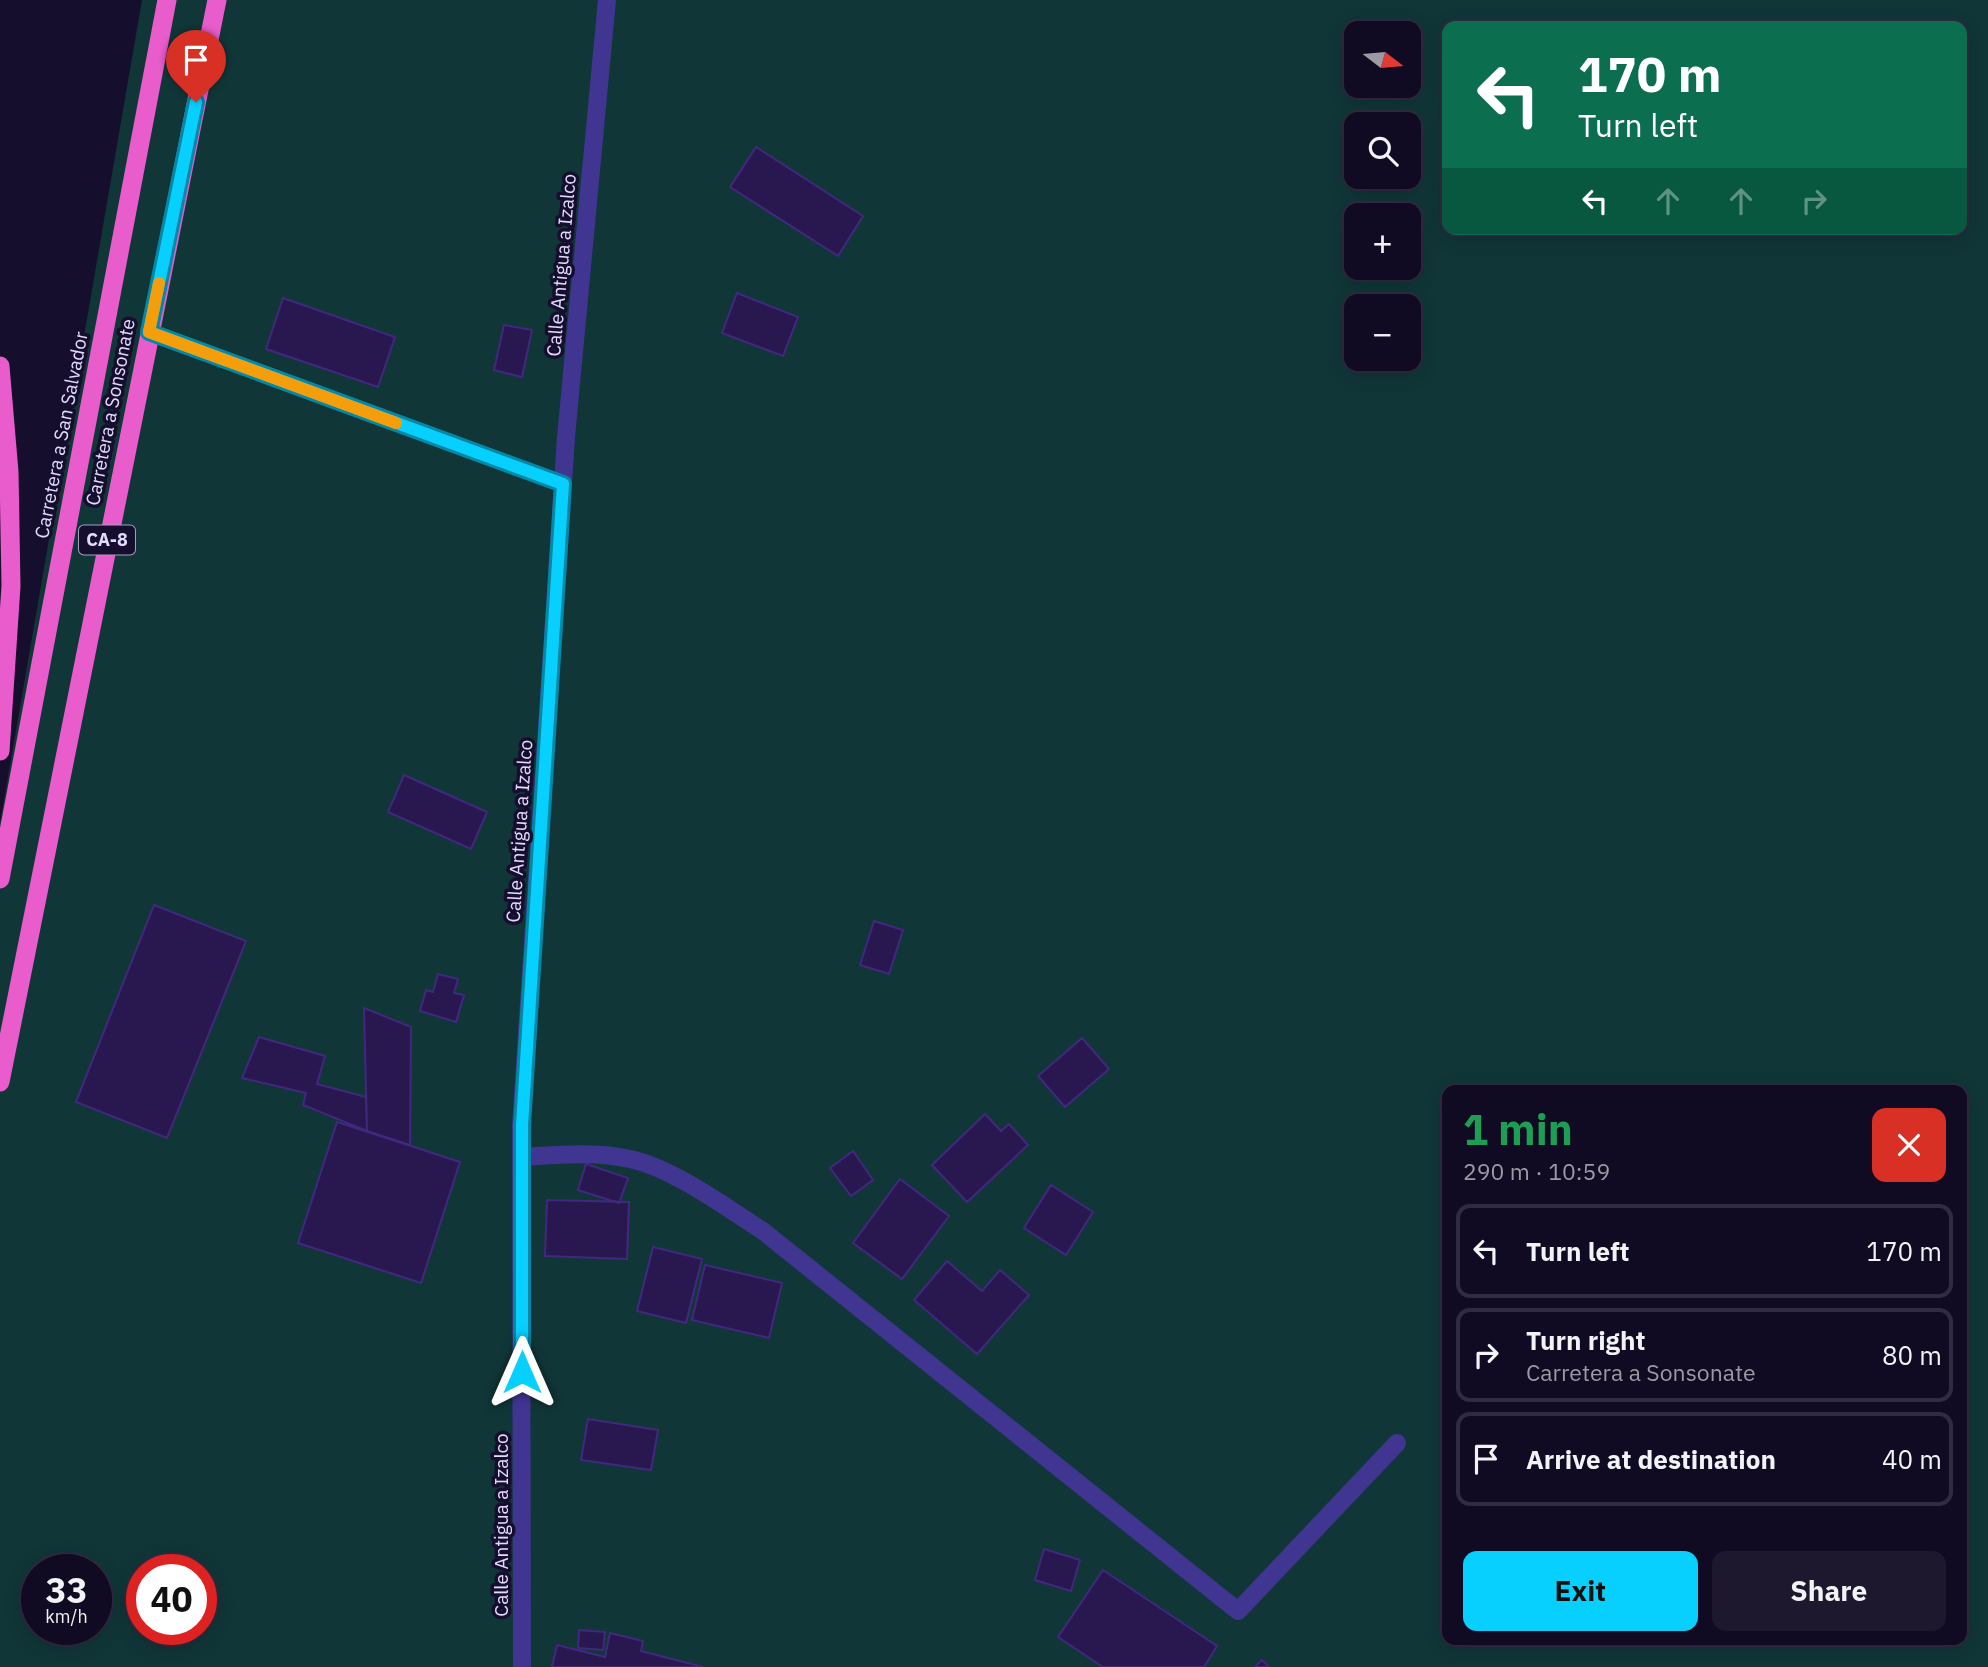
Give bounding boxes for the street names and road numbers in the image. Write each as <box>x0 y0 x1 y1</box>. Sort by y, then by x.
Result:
street label: Calle Antigua a Izalco <box>541 173 581 357</box>
street label: Carretera a Sonsonate <box>80 317 140 507</box>
street label: Carretera a San Salvador <box>29 330 93 540</box>
road number: CA-8 <box>79 526 135 554</box>
street label: Calle Antigua a Izalco <box>501 739 537 923</box>
street label: Calle Antigua a Izalco <box>489 1433 513 1617</box>

